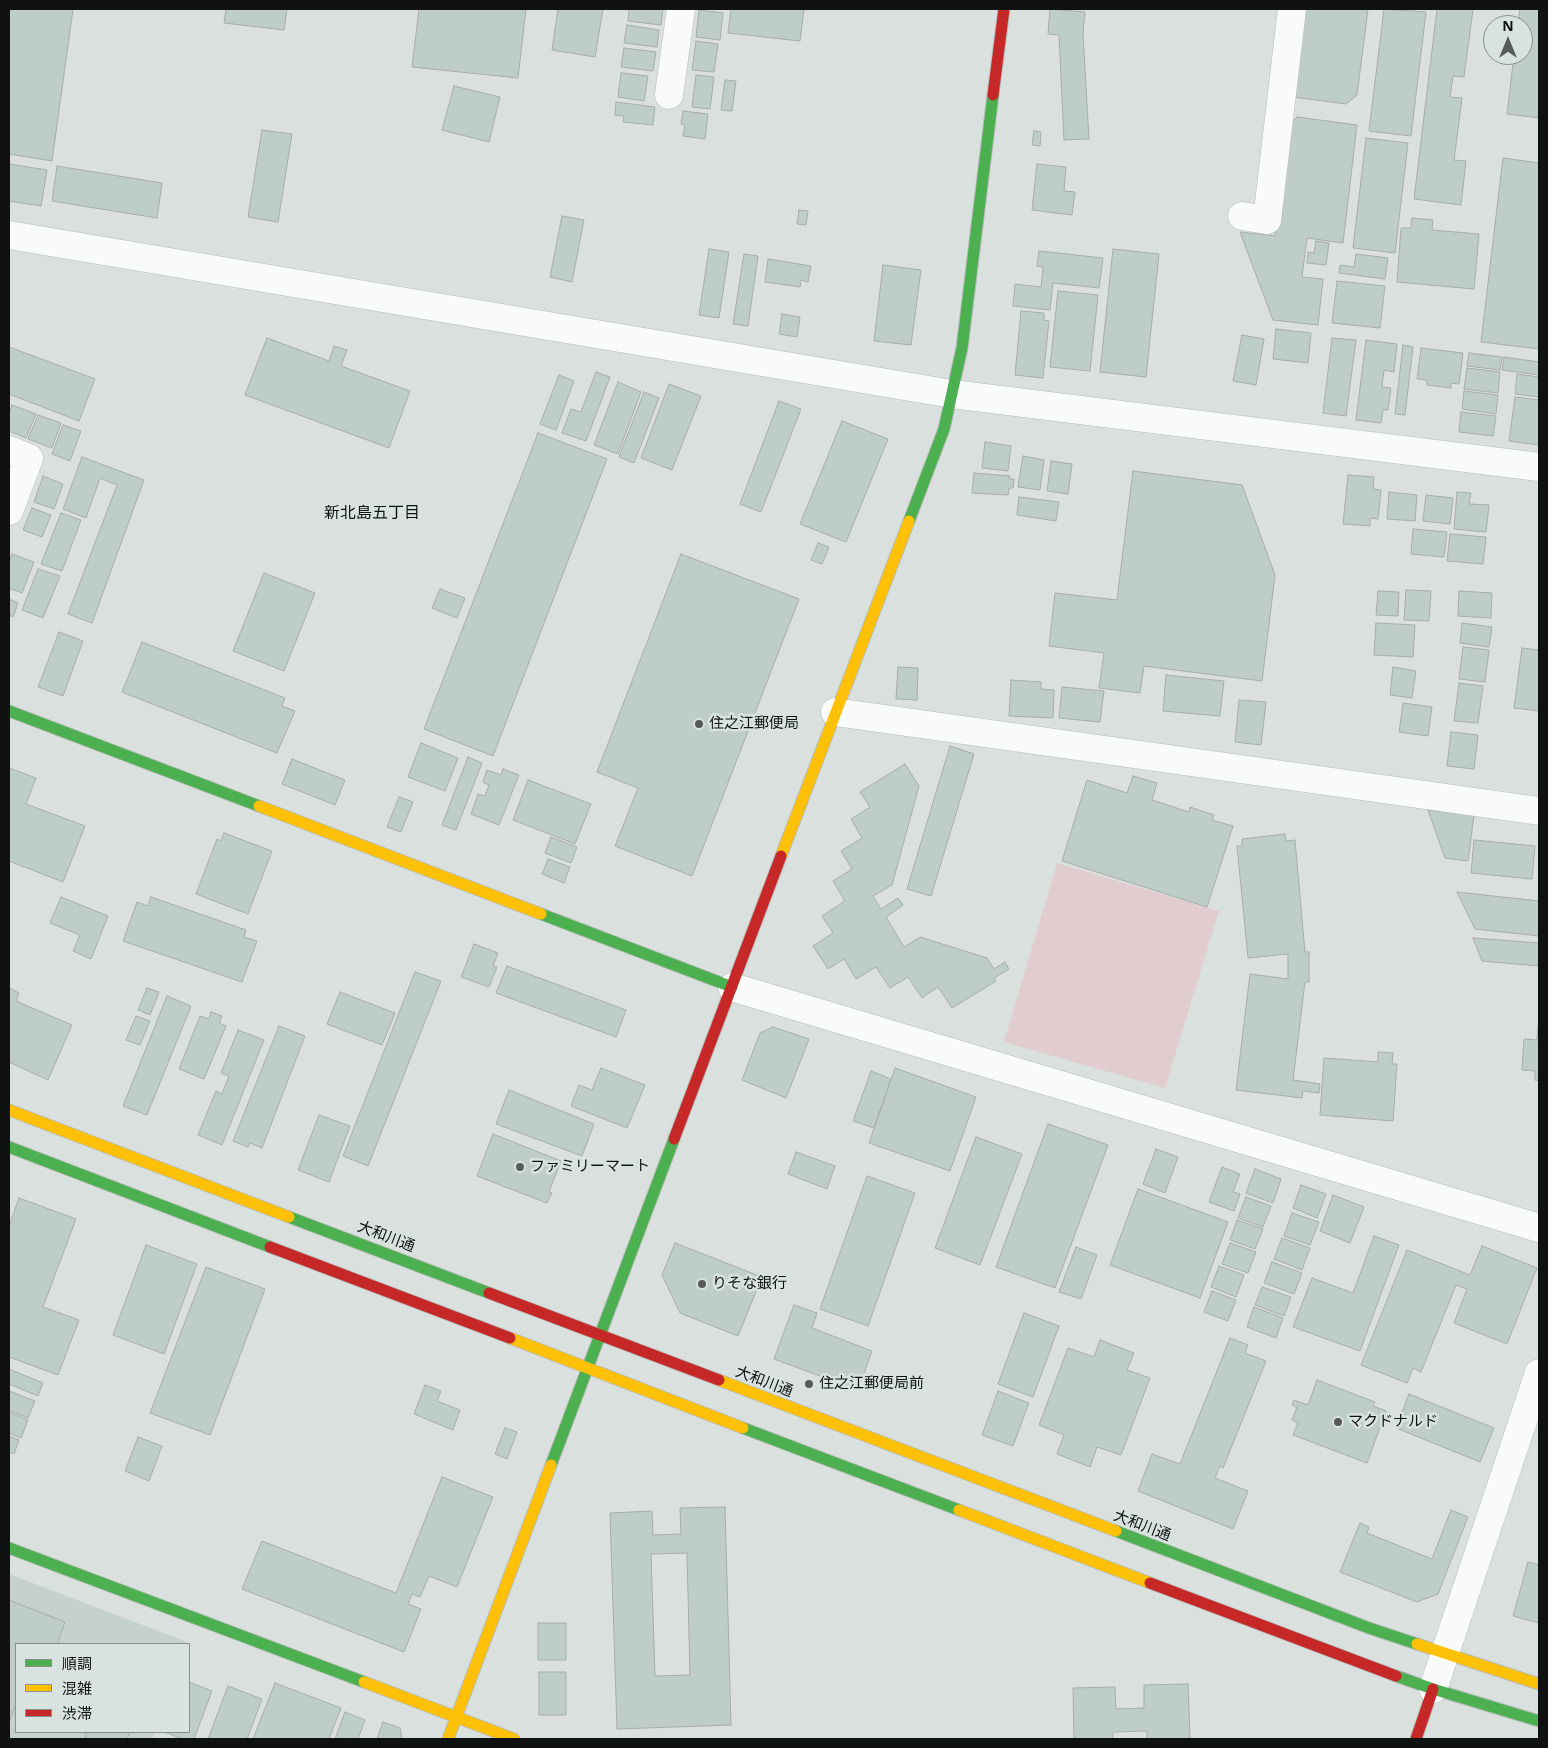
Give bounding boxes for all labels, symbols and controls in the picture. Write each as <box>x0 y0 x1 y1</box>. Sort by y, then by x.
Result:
north arrow <box>1483 15 1533 65</box>
text: N <box>1502 16 1514 35</box>
district label: 新北島五丁目 <box>324 503 420 523</box>
place label: 住之江郵便局 <box>709 715 799 733</box>
marker: 住之江郵便局 <box>693 718 705 730</box>
place label: ファミリーマート <box>530 1158 650 1176</box>
marker: ファミリーマート <box>514 1161 526 1173</box>
street label: 大和川通 <box>355 1218 417 1256</box>
place label: りそな銀行 <box>712 1275 787 1293</box>
marker: りそな銀行 <box>696 1278 708 1290</box>
street label: 大和川通 <box>733 1363 795 1401</box>
place label: 住之江郵便局前 <box>819 1375 924 1393</box>
marker: 住之江郵便局前 <box>803 1378 815 1390</box>
place label: マクドナルド <box>1348 1413 1438 1431</box>
marker: マクドナルド <box>1332 1416 1344 1428</box>
street label: 大和川通 <box>1111 1507 1173 1545</box>
legend <box>15 1643 190 1733</box>
text: 順調 <box>62 1653 92 1673</box>
text: 混雑 <box>62 1678 92 1698</box>
text: 渋滞 <box>62 1703 92 1723</box>

